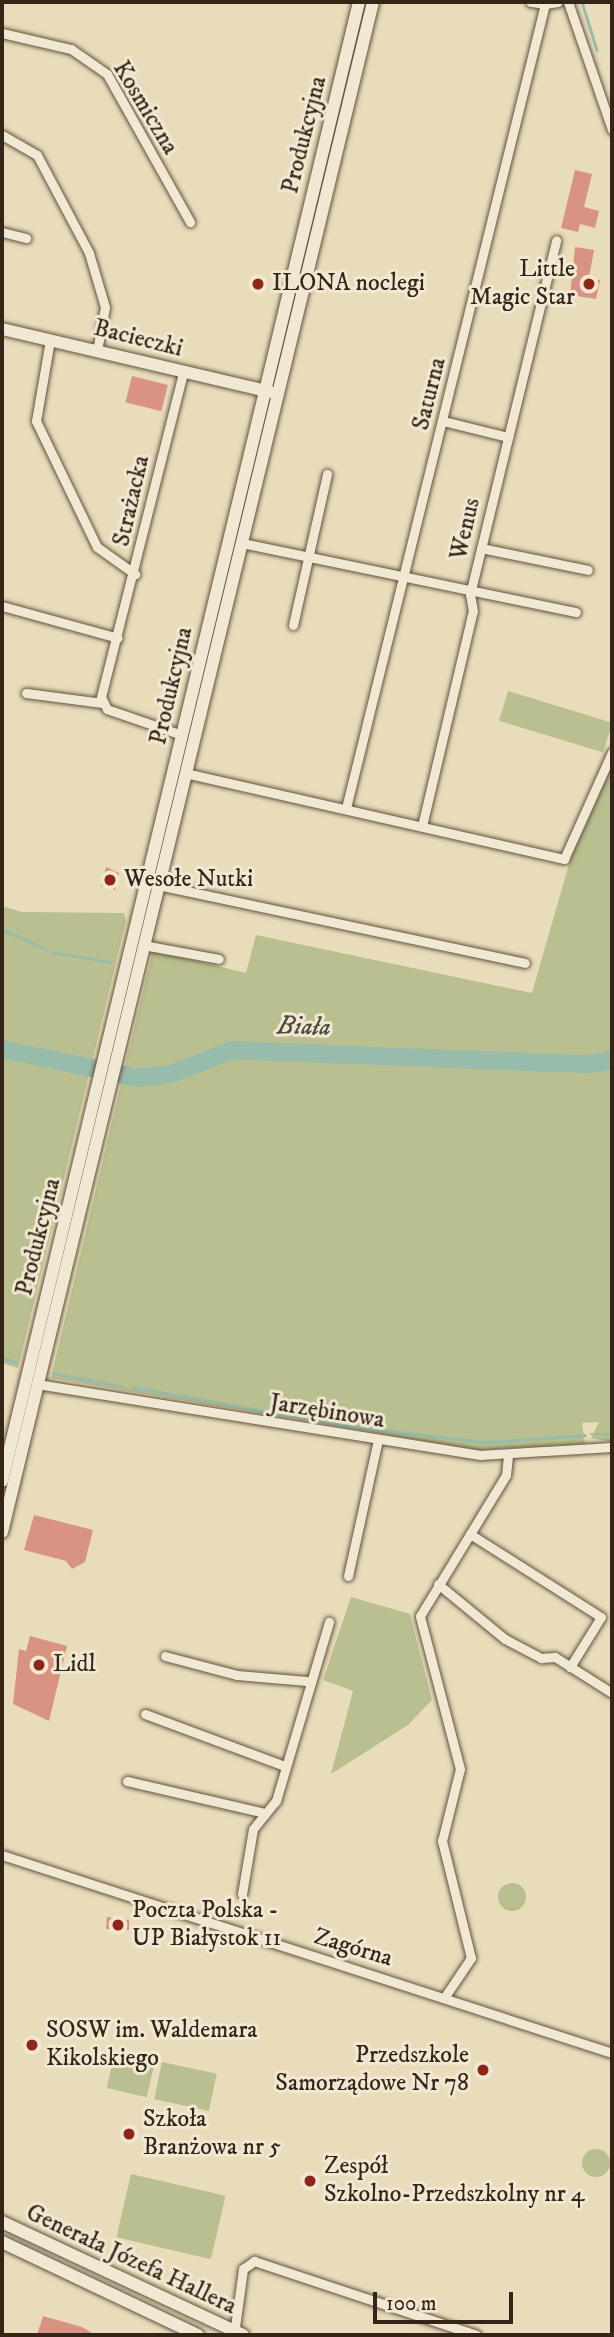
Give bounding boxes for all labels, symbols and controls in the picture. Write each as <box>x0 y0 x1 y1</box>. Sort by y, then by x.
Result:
street label: Kosmiczna <box>106 56 184 160</box>
street label: Produkcyjna <box>277 73 333 197</box>
place label: Little Magic Star <box>470 256 575 312</box>
place label: ILONA noclegi <box>272 270 425 298</box>
marker: ILONA noclegi <box>250 276 266 292</box>
marker: Little Magic Star <box>581 276 597 292</box>
street label: Bacieczki <box>91 314 185 364</box>
street label: Saturna <box>407 355 453 433</box>
street label: Strażacka <box>108 453 156 549</box>
street label: Wenus <box>445 495 487 563</box>
street label: Produkcyjna <box>144 624 200 748</box>
place label: Wesołe Nutki <box>124 866 253 894</box>
marker: Wesołe Nutki <box>102 872 118 888</box>
water label: Biała <box>277 1010 331 1044</box>
street label: Produkcyjna <box>11 1175 67 1299</box>
street label: Jarzębinowa <box>268 1389 386 1435</box>
place label: Lidl <box>53 1651 96 1679</box>
marker: Lidl <box>31 1657 47 1673</box>
place label: Poczta Polska - UP Białystok 11 <box>132 1897 281 1953</box>
marker: Poczta Polska - UP Białystok 11 <box>110 1917 126 1933</box>
street label: Zagórna <box>310 1922 396 1974</box>
place label: SOSW im. Waldemara Kikolskiego <box>46 2017 258 2073</box>
marker: SOSW im. Waldemara Kikolskiego <box>24 2037 40 2053</box>
place label: Przedszkole Samorządowe Nr 78 <box>275 2042 469 2098</box>
marker: Przedszkole Samorządowe Nr 78 <box>475 2062 491 2078</box>
place label: Szkoła Branżowa nr 5 <box>143 2106 281 2162</box>
marker: Szkoła Branżowa nr 5 <box>121 2126 137 2142</box>
place label: Zespół Szkolno-Przedszkolny nr 4 <box>324 2153 585 2209</box>
marker: Zespół Szkolno-Przedszkolny nr 4 <box>302 2173 318 2189</box>
street label: Generała Józefa Hallera <box>21 2199 241 2321</box>
scale bar <box>376 2278 516 2322</box>
text: 100 m <box>386 2291 437 2317</box>

